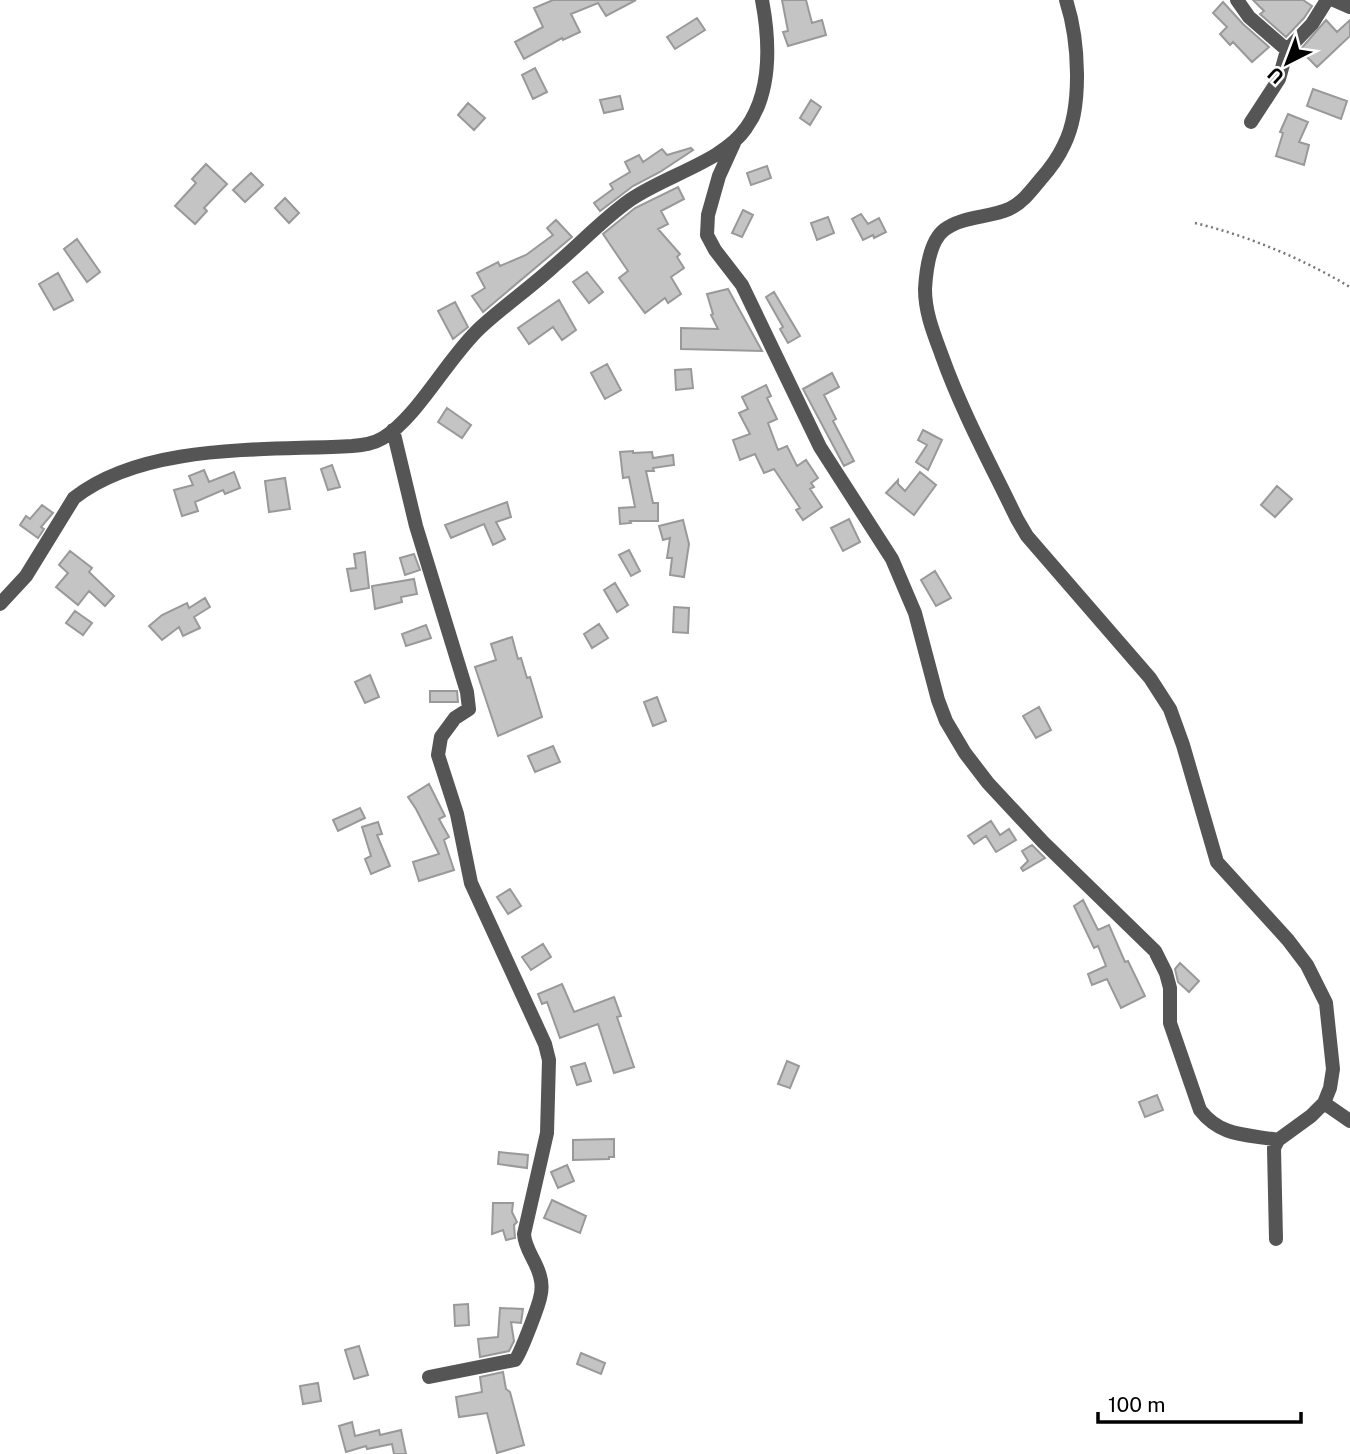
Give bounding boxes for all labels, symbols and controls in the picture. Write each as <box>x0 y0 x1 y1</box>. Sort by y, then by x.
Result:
north arrow <box>1252 28 1322 98</box>
text: U <box>1263 63 1288 88</box>
scale bar <box>1098 1380 1301 1424</box>
text: 100 m <box>1108 1392 1165 1417</box>

